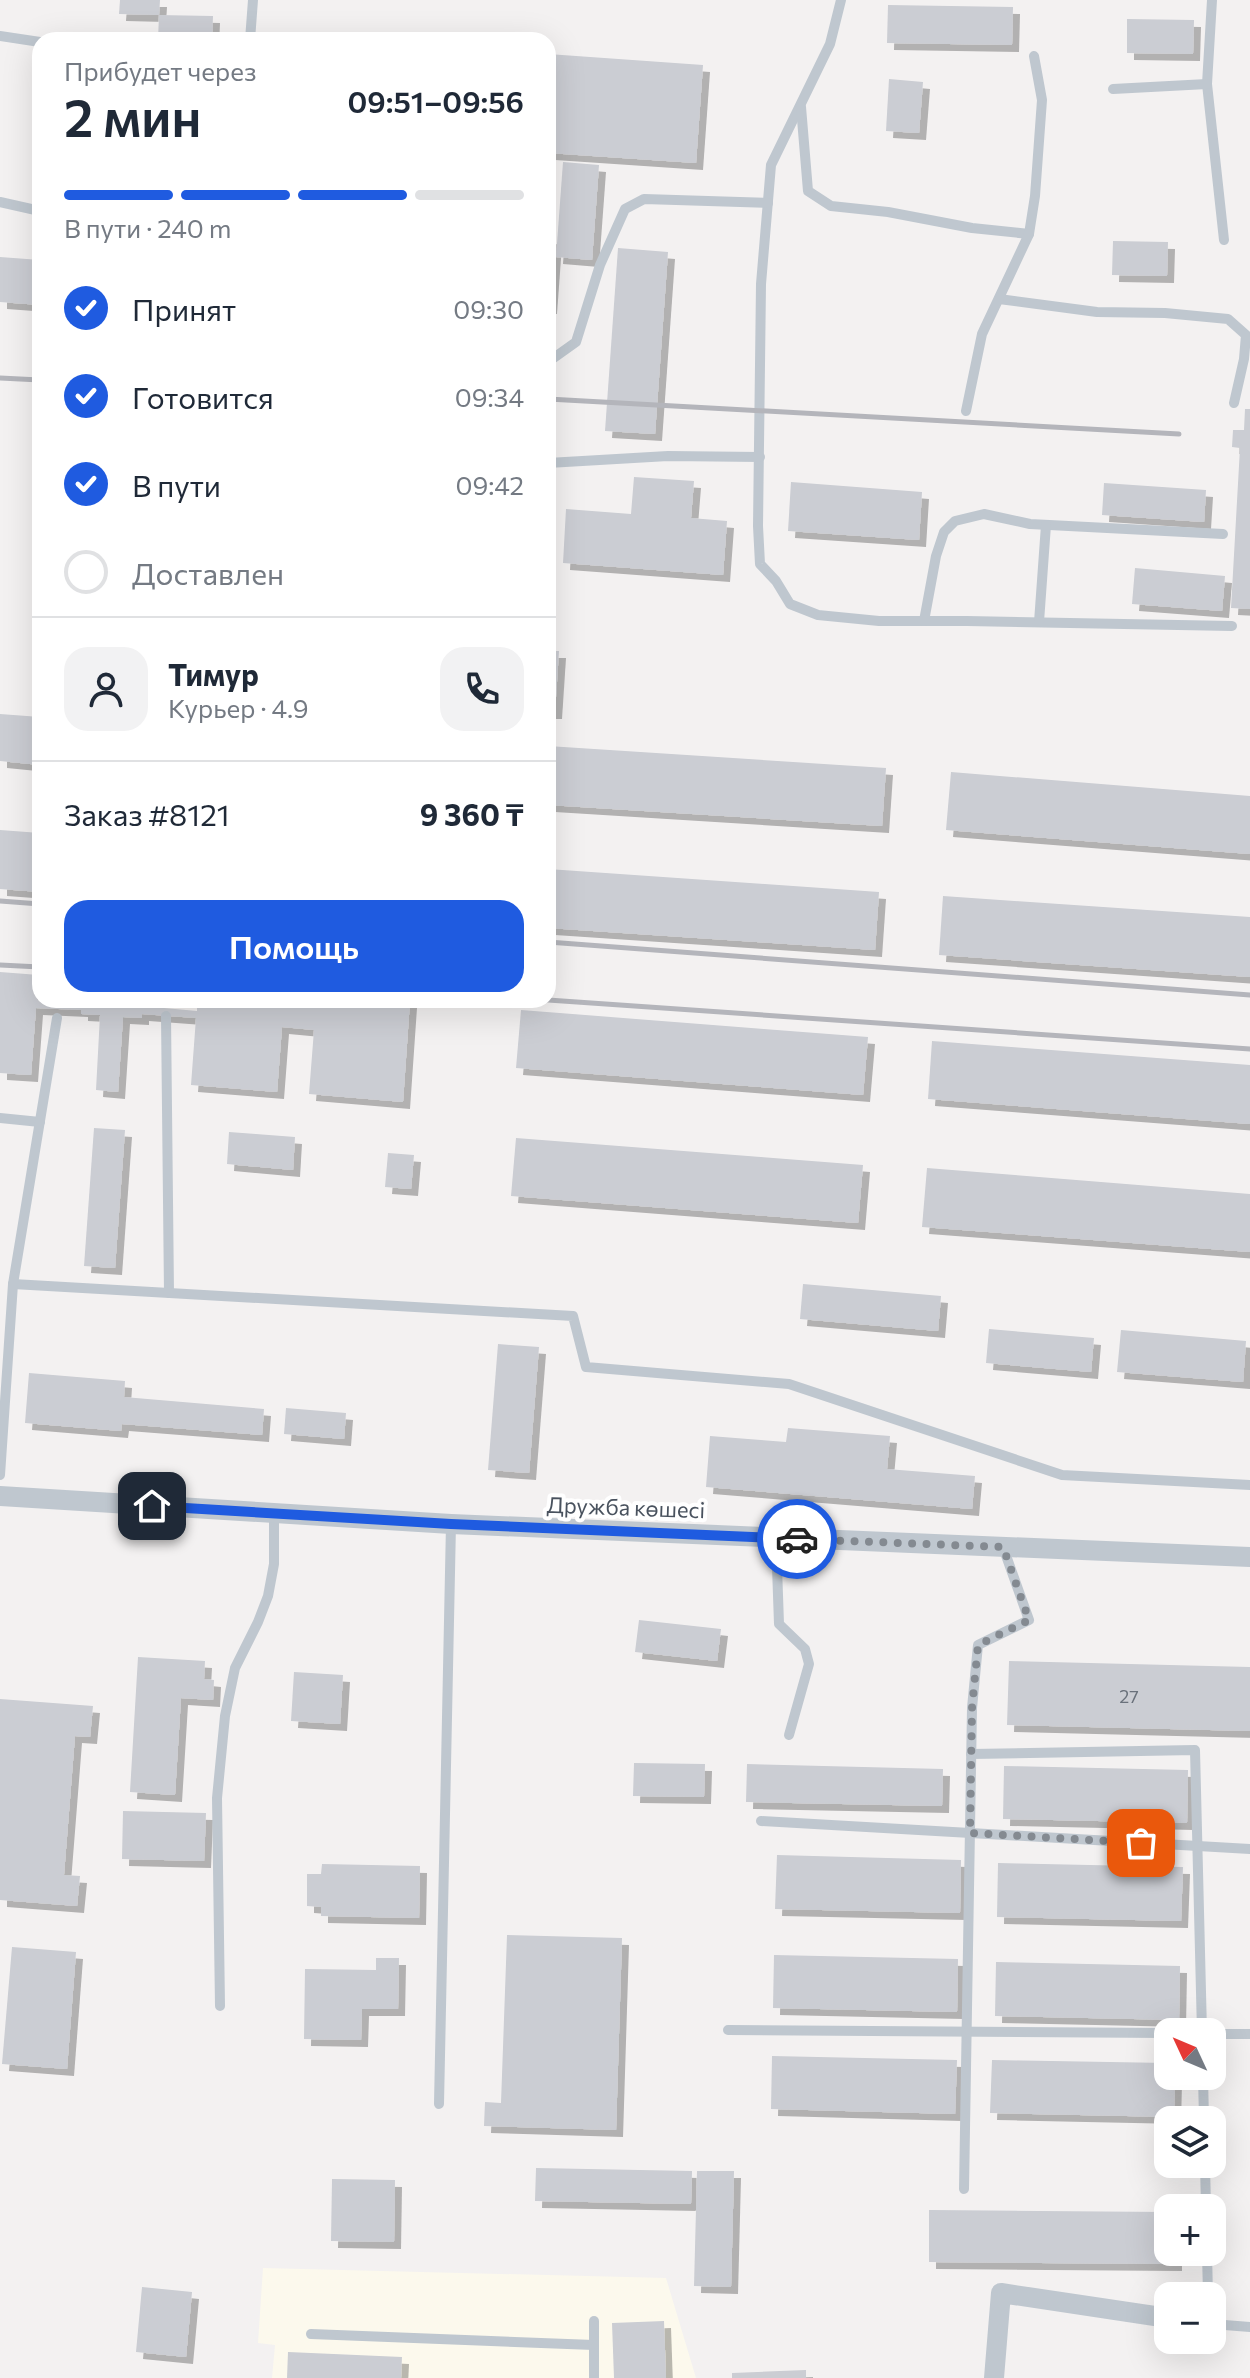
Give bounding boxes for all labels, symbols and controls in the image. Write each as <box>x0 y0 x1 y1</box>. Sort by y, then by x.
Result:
text: Прибудет через <box>64 55 257 86</box>
text: 09:51–09:56 <box>348 82 524 119</box>
text: 2 мин <box>64 84 201 148</box>
text: В пути · 240 m <box>64 212 231 243</box>
icon: check <box>64 286 108 330</box>
text: Принят <box>132 290 236 327</box>
text: 09:30 <box>453 293 524 324</box>
icon: check <box>64 374 108 418</box>
text: Готовится <box>132 378 274 415</box>
text: 09:34 <box>455 381 524 412</box>
icon: check <box>64 462 108 506</box>
text: В пути <box>132 466 221 503</box>
text: 09:42 <box>455 469 524 500</box>
text: Доставлен <box>132 554 284 591</box>
button: person <box>64 647 148 731</box>
button: phone <box>440 647 524 731</box>
text: Тимур <box>168 655 259 692</box>
text: Курьер · 4.9 <box>168 692 308 723</box>
text: Заказ #8121 <box>64 795 230 832</box>
text: 9 360 ₸ <box>420 795 524 832</box>
button: Помощь <box>64 900 524 992</box>
pin <box>118 1472 186 1540</box>
icon: home <box>130 1484 174 1528</box>
street label: Дружба көшесі <box>546 1491 706 1523</box>
courier <box>757 1499 837 1579</box>
icon: car <box>775 1517 819 1561</box>
house number: 27 <box>1119 1685 1139 1707</box>
pin <box>1107 1809 1175 1877</box>
icon: bag <box>1119 1821 1163 1865</box>
north arrow <box>1154 2018 1226 2090</box>
map controls <box>1154 2018 1226 2354</box>
button: layers <box>1154 2106 1226 2178</box>
button: + <box>1154 2194 1226 2266</box>
button: − <box>1154 2282 1226 2354</box>

